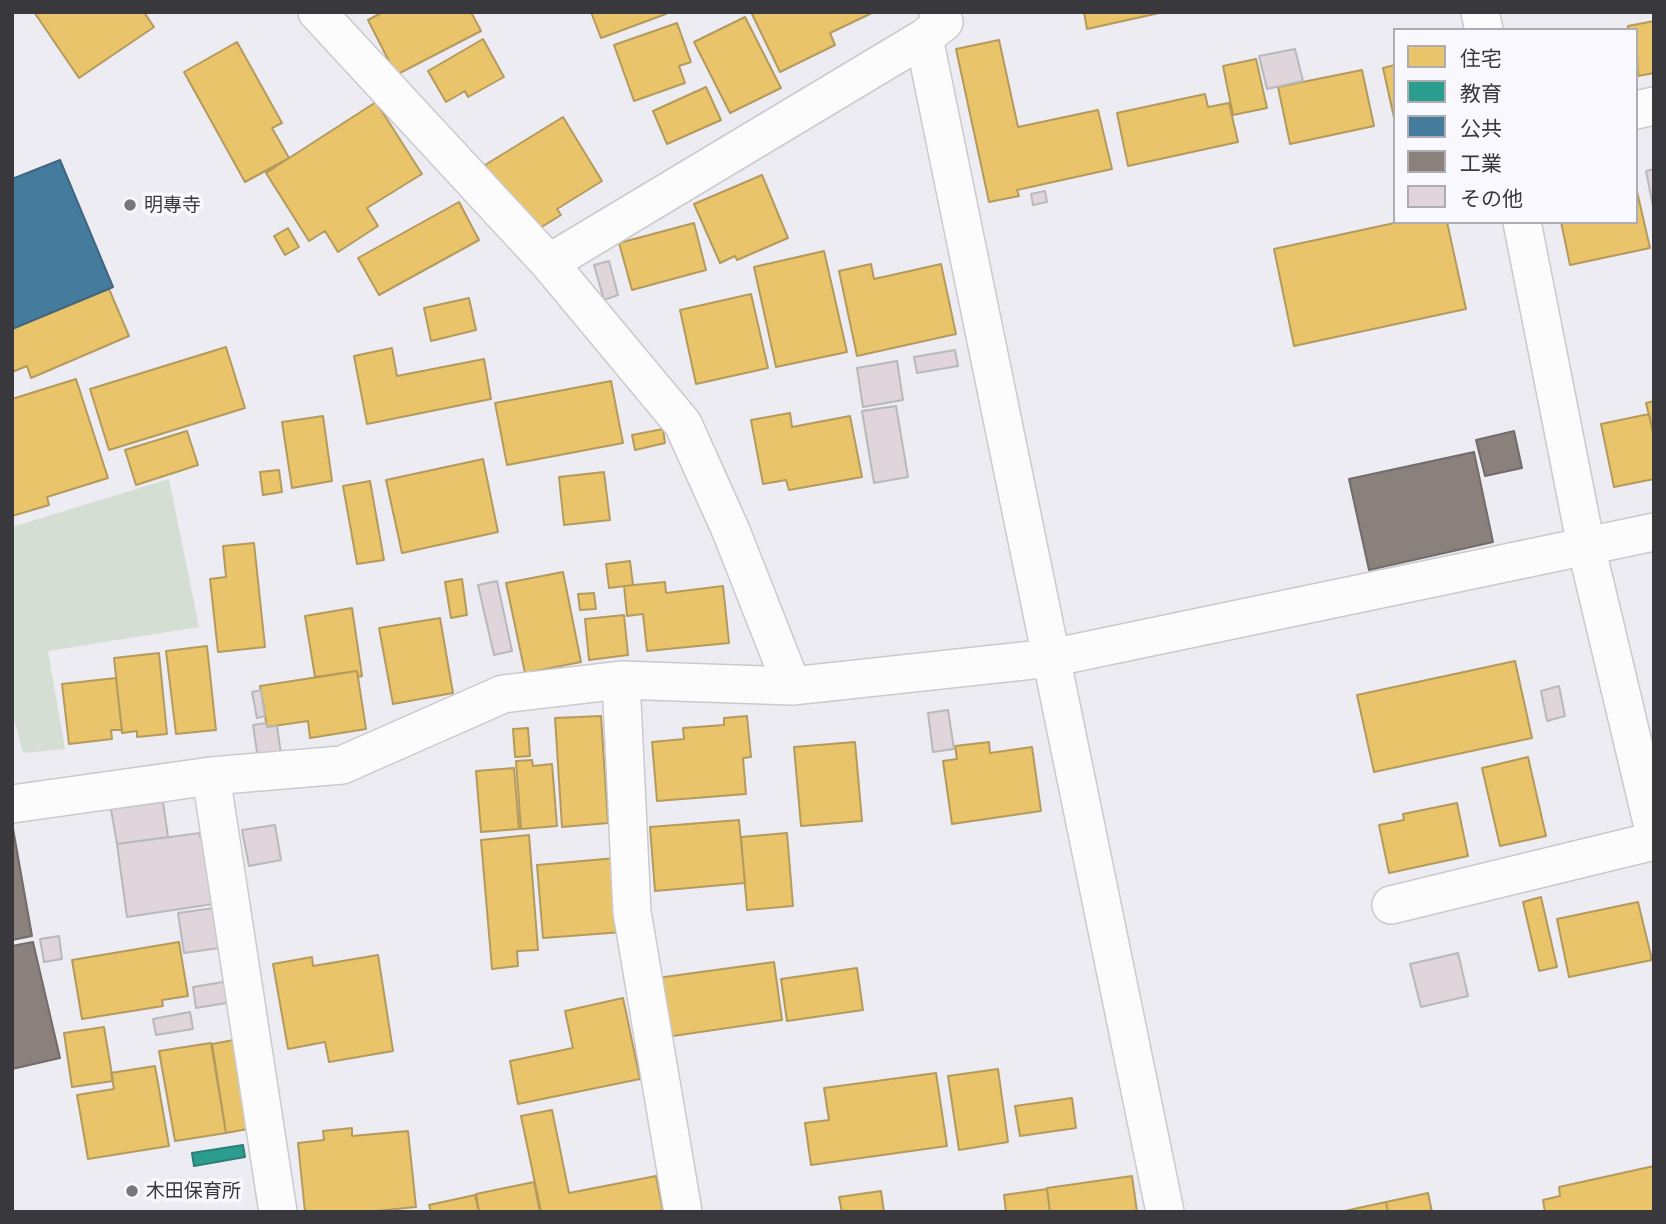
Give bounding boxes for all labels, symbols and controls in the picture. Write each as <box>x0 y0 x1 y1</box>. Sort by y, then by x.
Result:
legend <box>1393 28 1638 224</box>
text: 住宅 <box>1460 45 1502 70</box>
text: 教育 <box>1460 80 1502 105</box>
text: 公共 <box>1460 115 1502 140</box>
text: 工業 <box>1460 150 1502 175</box>
text: その他 <box>1460 185 1523 210</box>
place label: 明專寺 <box>144 194 201 216</box>
marker: 明專寺 <box>122 197 138 213</box>
place label: 木田保育所 <box>146 1180 241 1202</box>
marker: 木田保育所 <box>124 1183 140 1199</box>

